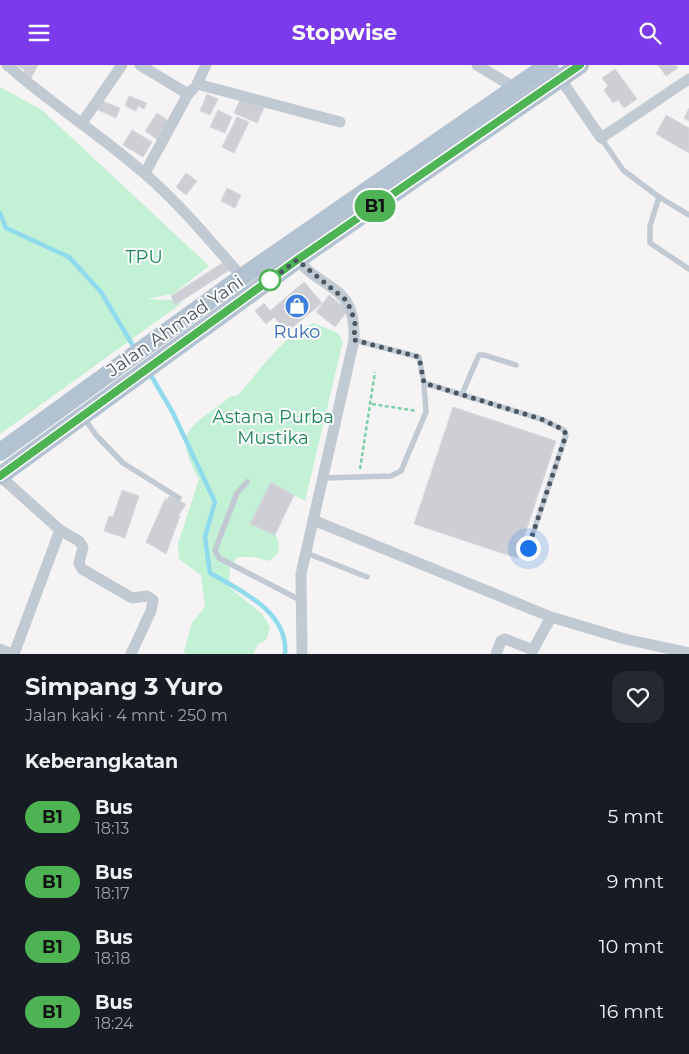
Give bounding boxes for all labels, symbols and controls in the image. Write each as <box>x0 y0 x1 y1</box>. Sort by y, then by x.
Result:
icon: menu <box>25 19 53 47</box>
text: Stopwise <box>292 19 397 46</box>
icon: search <box>636 19 664 47</box>
line badge: B1 <box>352 190 398 222</box>
text: B1 <box>365 195 385 217</box>
park label: TPU <box>125 246 163 268</box>
unlabelled marker <box>259 269 281 291</box>
street label: Jalan Ahmad Yani <box>102 271 247 382</box>
shop icon: Ruko <box>284 293 310 319</box>
place label: Ruko <box>274 321 320 343</box>
park label: Astana Purba Mustika <box>212 406 334 449</box>
your location <box>516 536 541 561</box>
button: heart <box>612 671 664 723</box>
text: Simpang 3 Yuro <box>25 672 223 701</box>
text: Jalan kaki · 4 mnt · 250 m <box>25 706 228 725</box>
text: Keberangkatan <box>25 750 178 773</box>
text: Bus <box>95 796 133 819</box>
text: 5 mnt <box>608 805 664 828</box>
text: B1 <box>42 806 63 828</box>
text: 18:13 <box>95 819 129 838</box>
text: Bus <box>95 861 133 884</box>
text: 9 mnt <box>607 870 664 893</box>
text: B1 <box>42 871 63 893</box>
text: 18:17 <box>95 884 130 903</box>
text: Bus <box>95 926 133 949</box>
text: 10 mnt <box>599 935 664 958</box>
text: B1 <box>42 936 63 958</box>
text: 18:18 <box>95 949 130 968</box>
text: Bus <box>95 991 133 1014</box>
text: 16 mnt <box>600 1000 664 1023</box>
text: B1 <box>42 1001 63 1023</box>
text: 18:24 <box>95 1014 134 1033</box>

